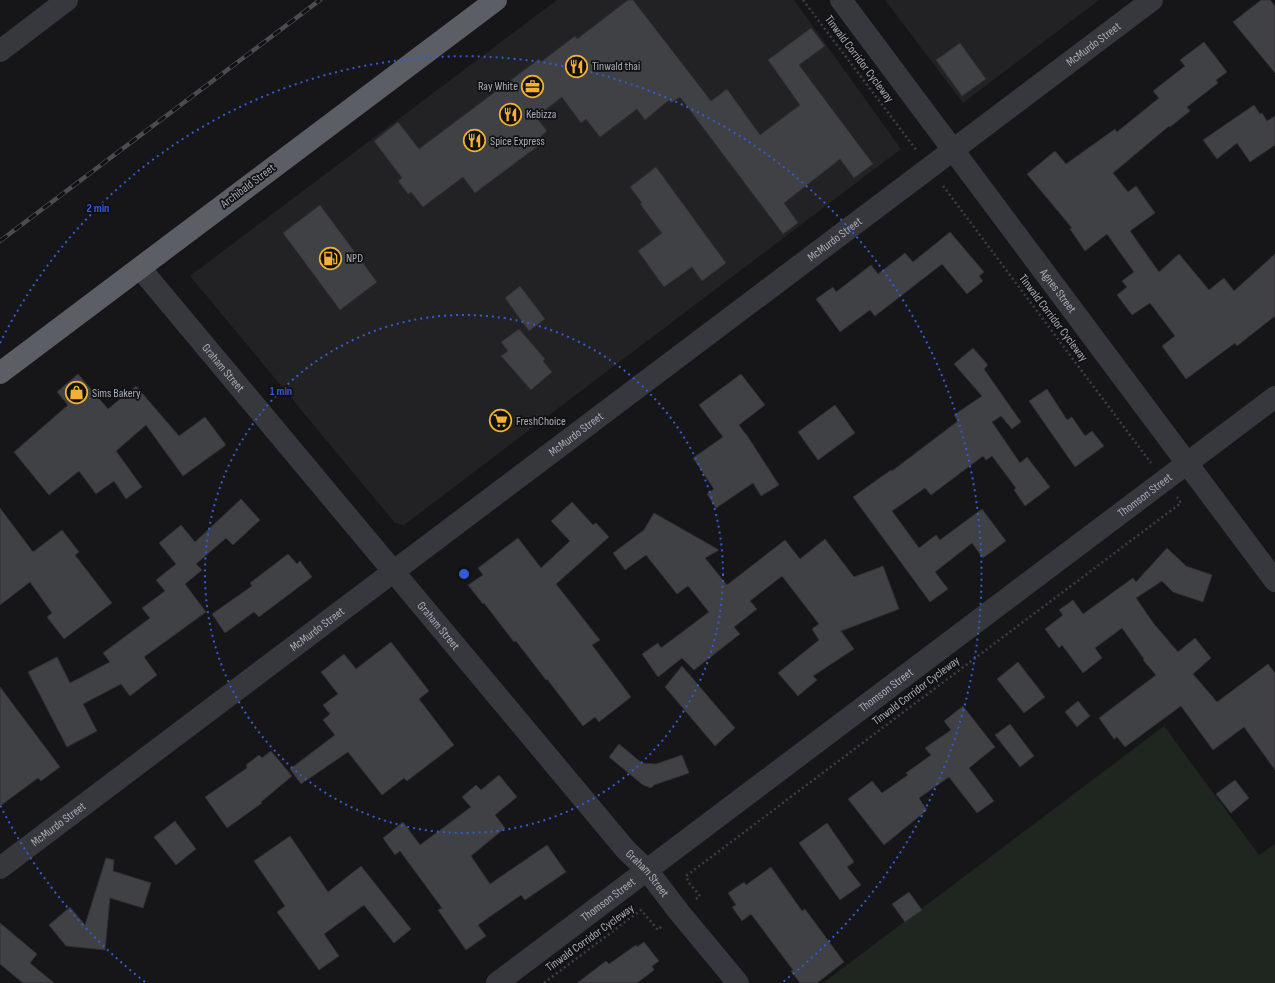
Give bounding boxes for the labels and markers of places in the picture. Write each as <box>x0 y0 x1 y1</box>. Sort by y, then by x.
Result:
restaurant icon: Tinwald thai <box>563 53 589 79</box>
place label: Tinwald thai <box>592 59 640 74</box>
office icon: Ray White <box>520 73 546 99</box>
place label: Ray White <box>478 79 518 94</box>
restaurant icon: Kebizza <box>498 101 524 127</box>
place label: Kebizza <box>526 107 557 122</box>
restaurant icon: Spice Express <box>462 128 488 154</box>
place label: Spice Express <box>490 134 545 149</box>
fuel station icon: NPD <box>317 245 343 271</box>
place label: NPD <box>346 251 363 266</box>
shop icon: Sims Bakery <box>64 380 90 406</box>
place label: Sims Bakery <box>92 386 141 401</box>
supermarket icon: FreshChoice <box>487 408 513 434</box>
place label: FreshChoice <box>516 414 566 429</box>
centre of rings <box>457 567 471 581</box>

